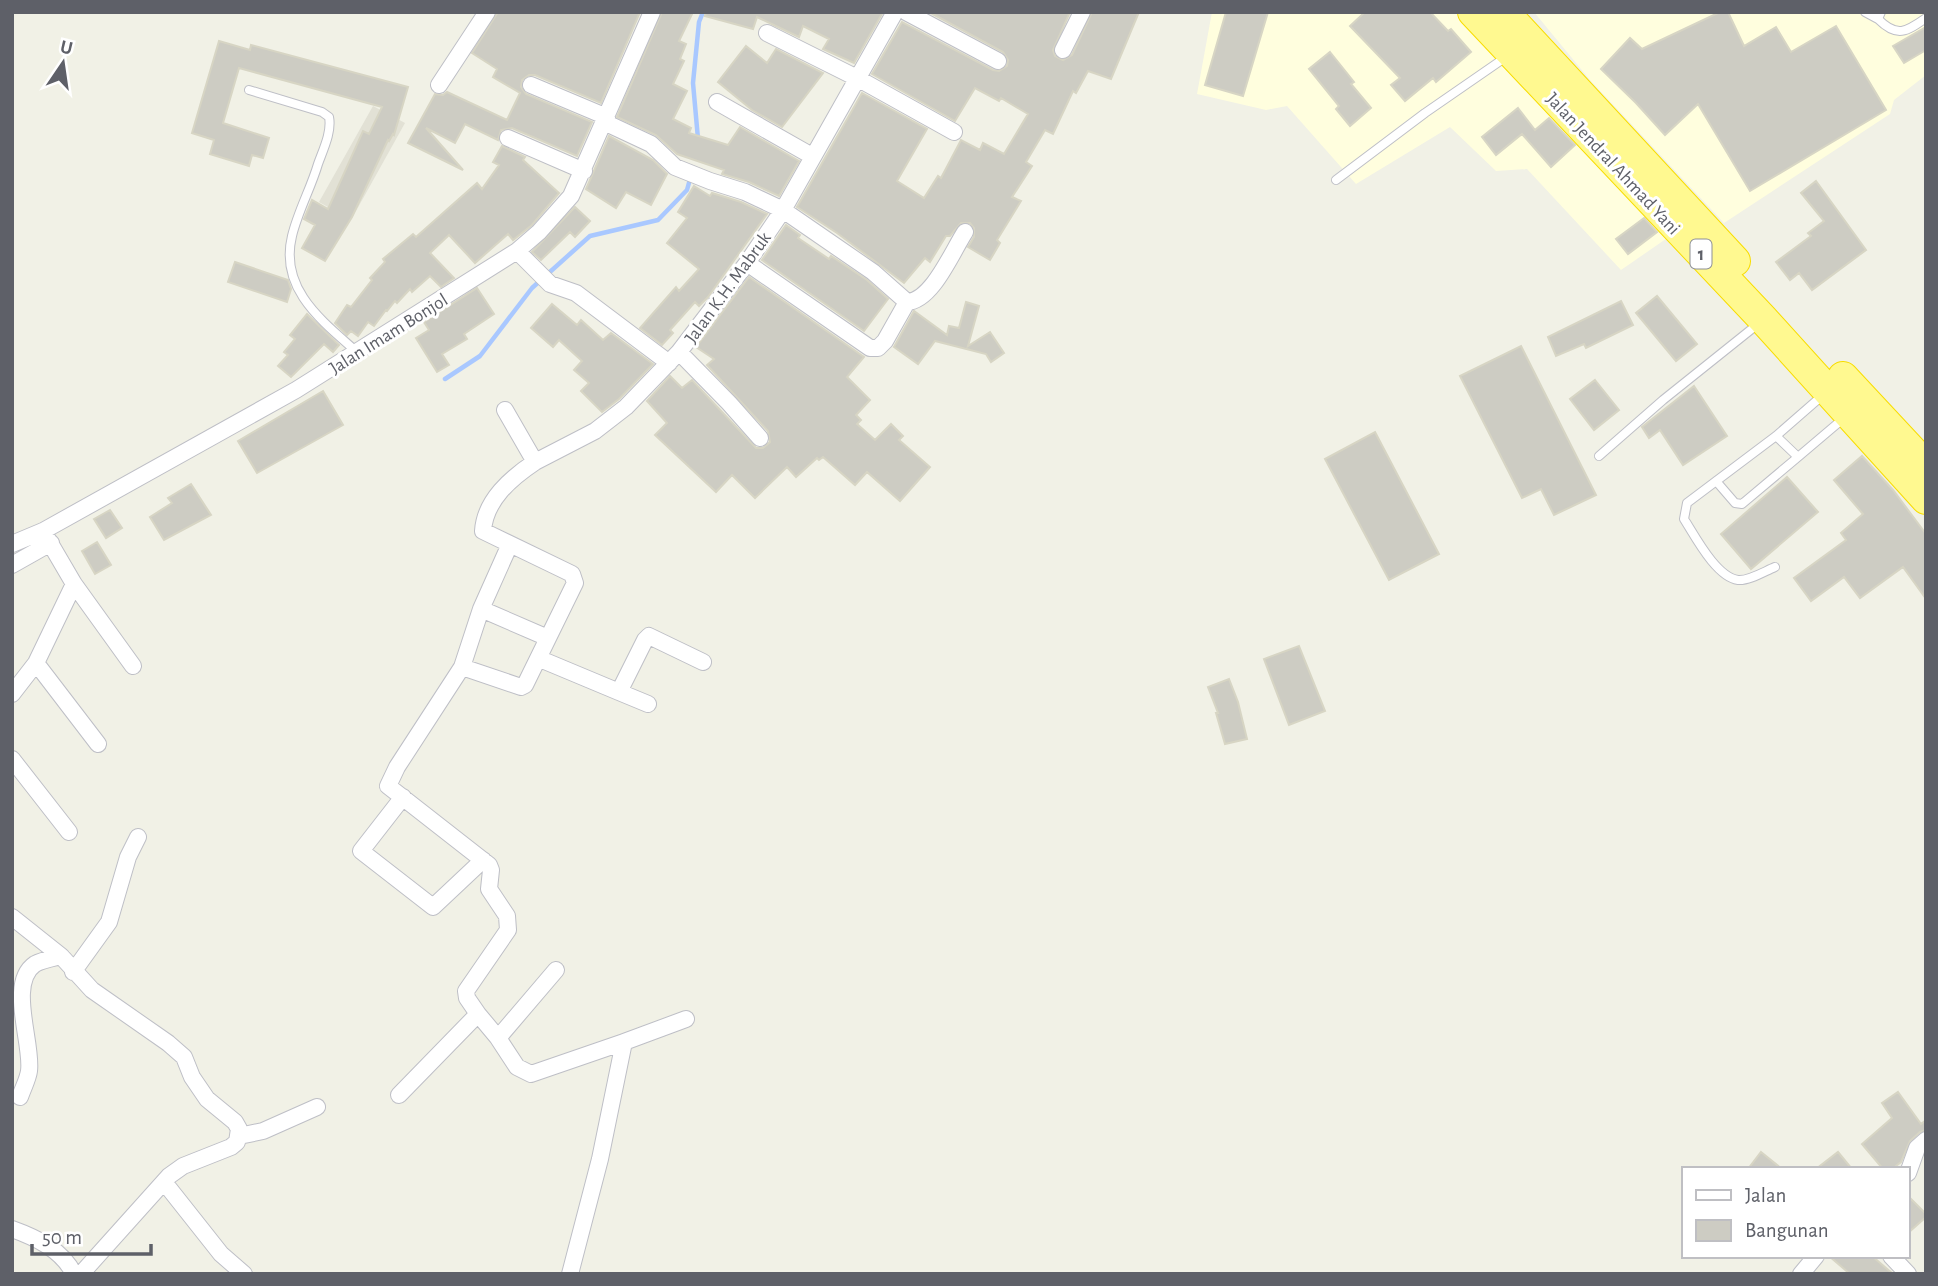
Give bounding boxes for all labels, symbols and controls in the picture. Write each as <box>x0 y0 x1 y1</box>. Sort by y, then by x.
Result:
north arrow <box>28 28 98 98</box>
text: U <box>58 37 75 59</box>
street label: Jalan Jendral Ahmad Yani <box>1542 89 1683 239</box>
street label: Jalan K.H. Mabruk <box>681 228 775 347</box>
road number: 1 <box>1690 240 1712 268</box>
street label: Jalan Imam Bonjol <box>326 290 451 378</box>
legend <box>1682 1167 1910 1258</box>
text: Jalan <box>1745 1185 1786 1206</box>
scale bar <box>32 1212 150 1256</box>
text: Bangunan <box>1745 1220 1829 1241</box>
text: 50 m <box>42 1227 82 1248</box>

